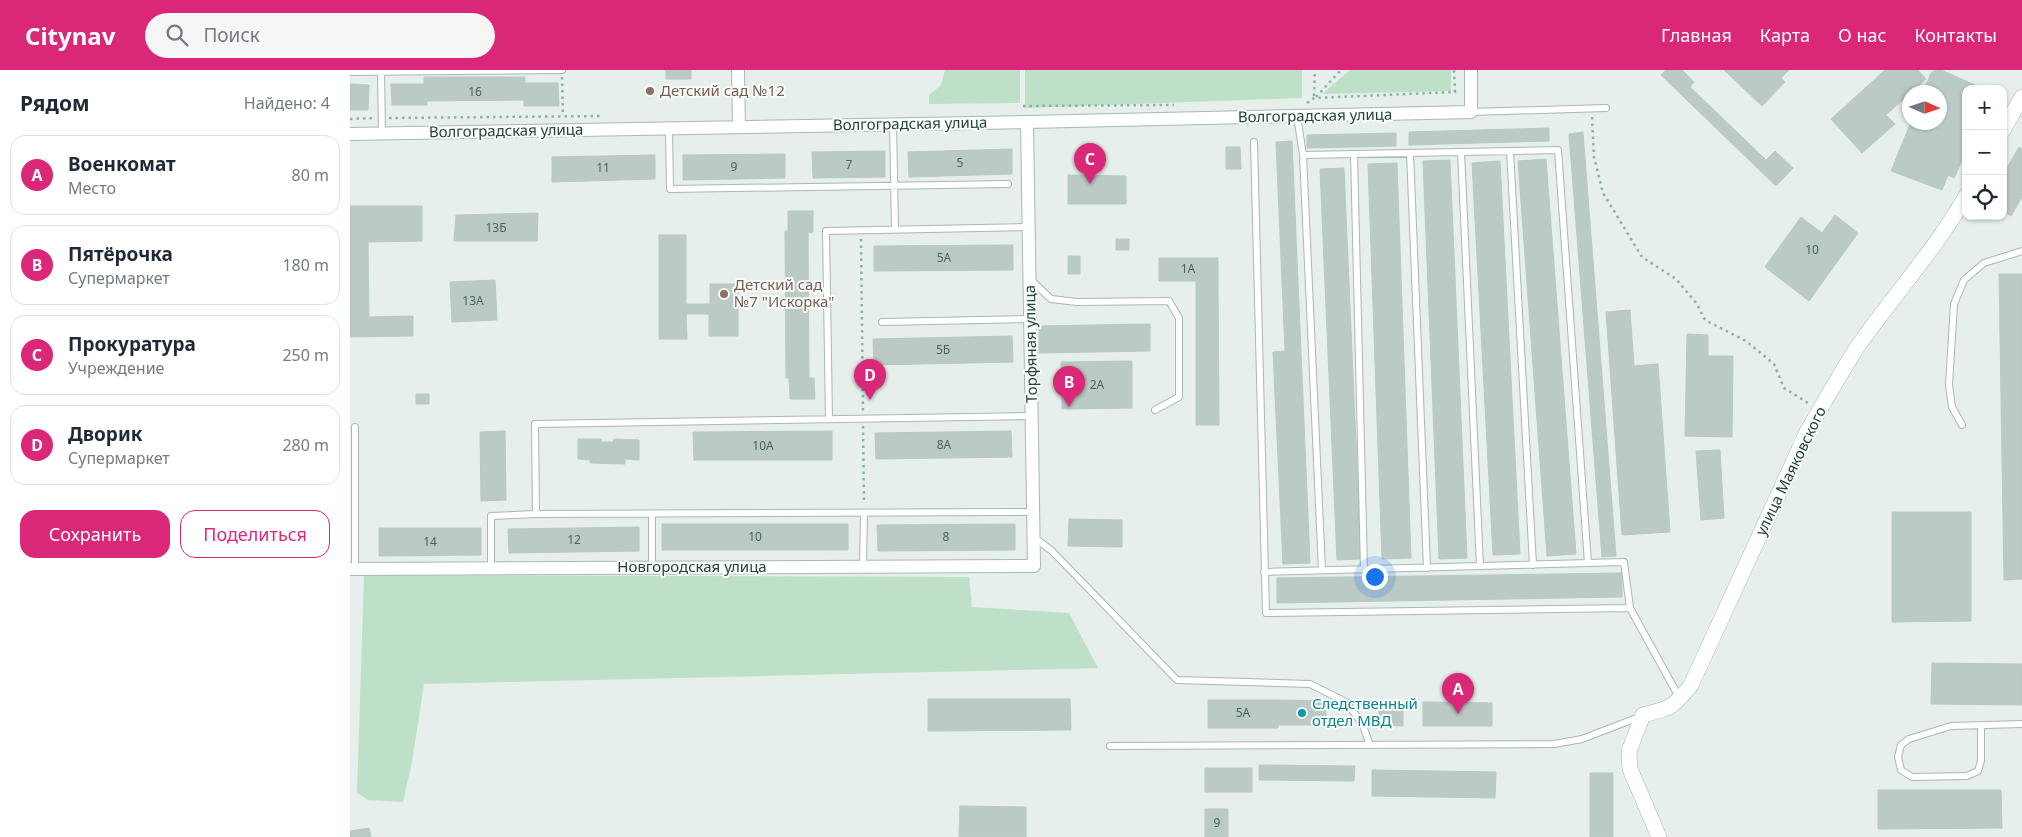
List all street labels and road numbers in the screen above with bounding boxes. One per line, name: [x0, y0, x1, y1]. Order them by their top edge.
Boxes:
street label: Волгоградская улица: [1238, 104, 1392, 126]
street label: Волгоградская улица: [833, 112, 987, 134]
street label: Волгоградская улица: [429, 119, 583, 141]
street label: Торфяная улица: [1019, 285, 1041, 403]
street label: улица Маяковского: [1750, 403, 1830, 538]
street label: Новгородская улица: [617, 556, 767, 576]

